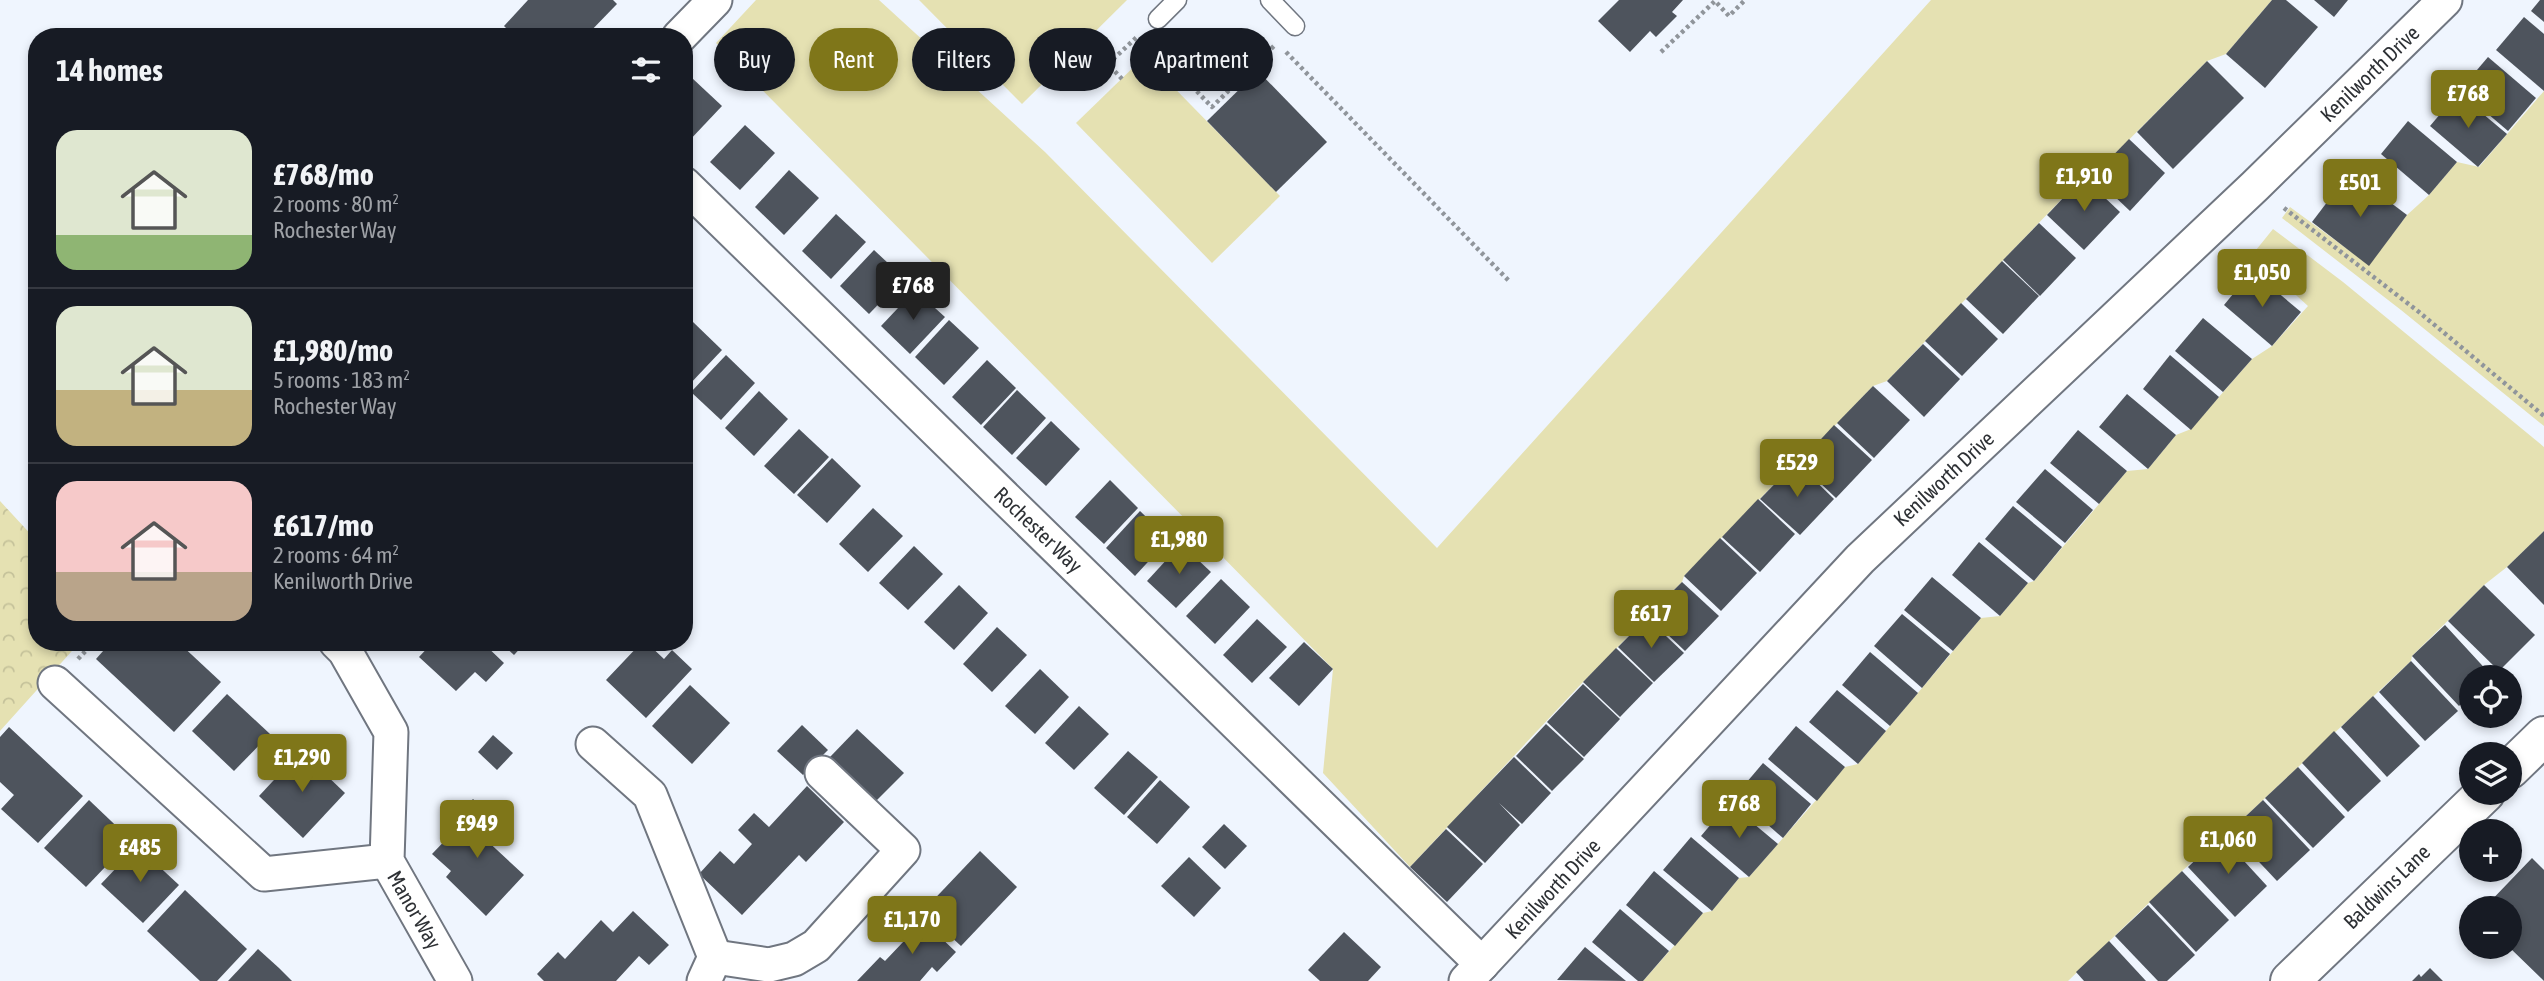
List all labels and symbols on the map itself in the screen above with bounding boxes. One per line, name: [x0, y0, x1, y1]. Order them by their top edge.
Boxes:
street label: Kenilworth Drive: [2315, 20, 2424, 126]
pin: £768: [2427, 71, 2509, 130]
pin: £1,910: [2027, 154, 2141, 213]
pin: £501: [2319, 160, 2401, 219]
pin: £1,050: [2205, 250, 2319, 309]
pin: £768: [872, 262, 954, 322]
street label: Kenilworth Drive: [1888, 426, 1998, 531]
pin: £529: [1756, 440, 1838, 499]
street label: Rochester Way: [990, 481, 1088, 577]
pin: £1,980: [1122, 516, 1236, 576]
pin: £617: [1610, 590, 1692, 650]
pin: £1,290: [245, 734, 359, 794]
pin: £768: [1698, 780, 1780, 840]
pin: £949: [436, 800, 518, 860]
pin: £1,060: [2171, 816, 2285, 876]
pin: £485: [99, 824, 181, 884]
street label: Kenilworth Drive: [1500, 833, 1605, 943]
street label: Baldwins Lane: [2338, 839, 2434, 933]
street label: Manor Way: [383, 866, 447, 953]
pin: £1,170: [855, 897, 969, 956]

